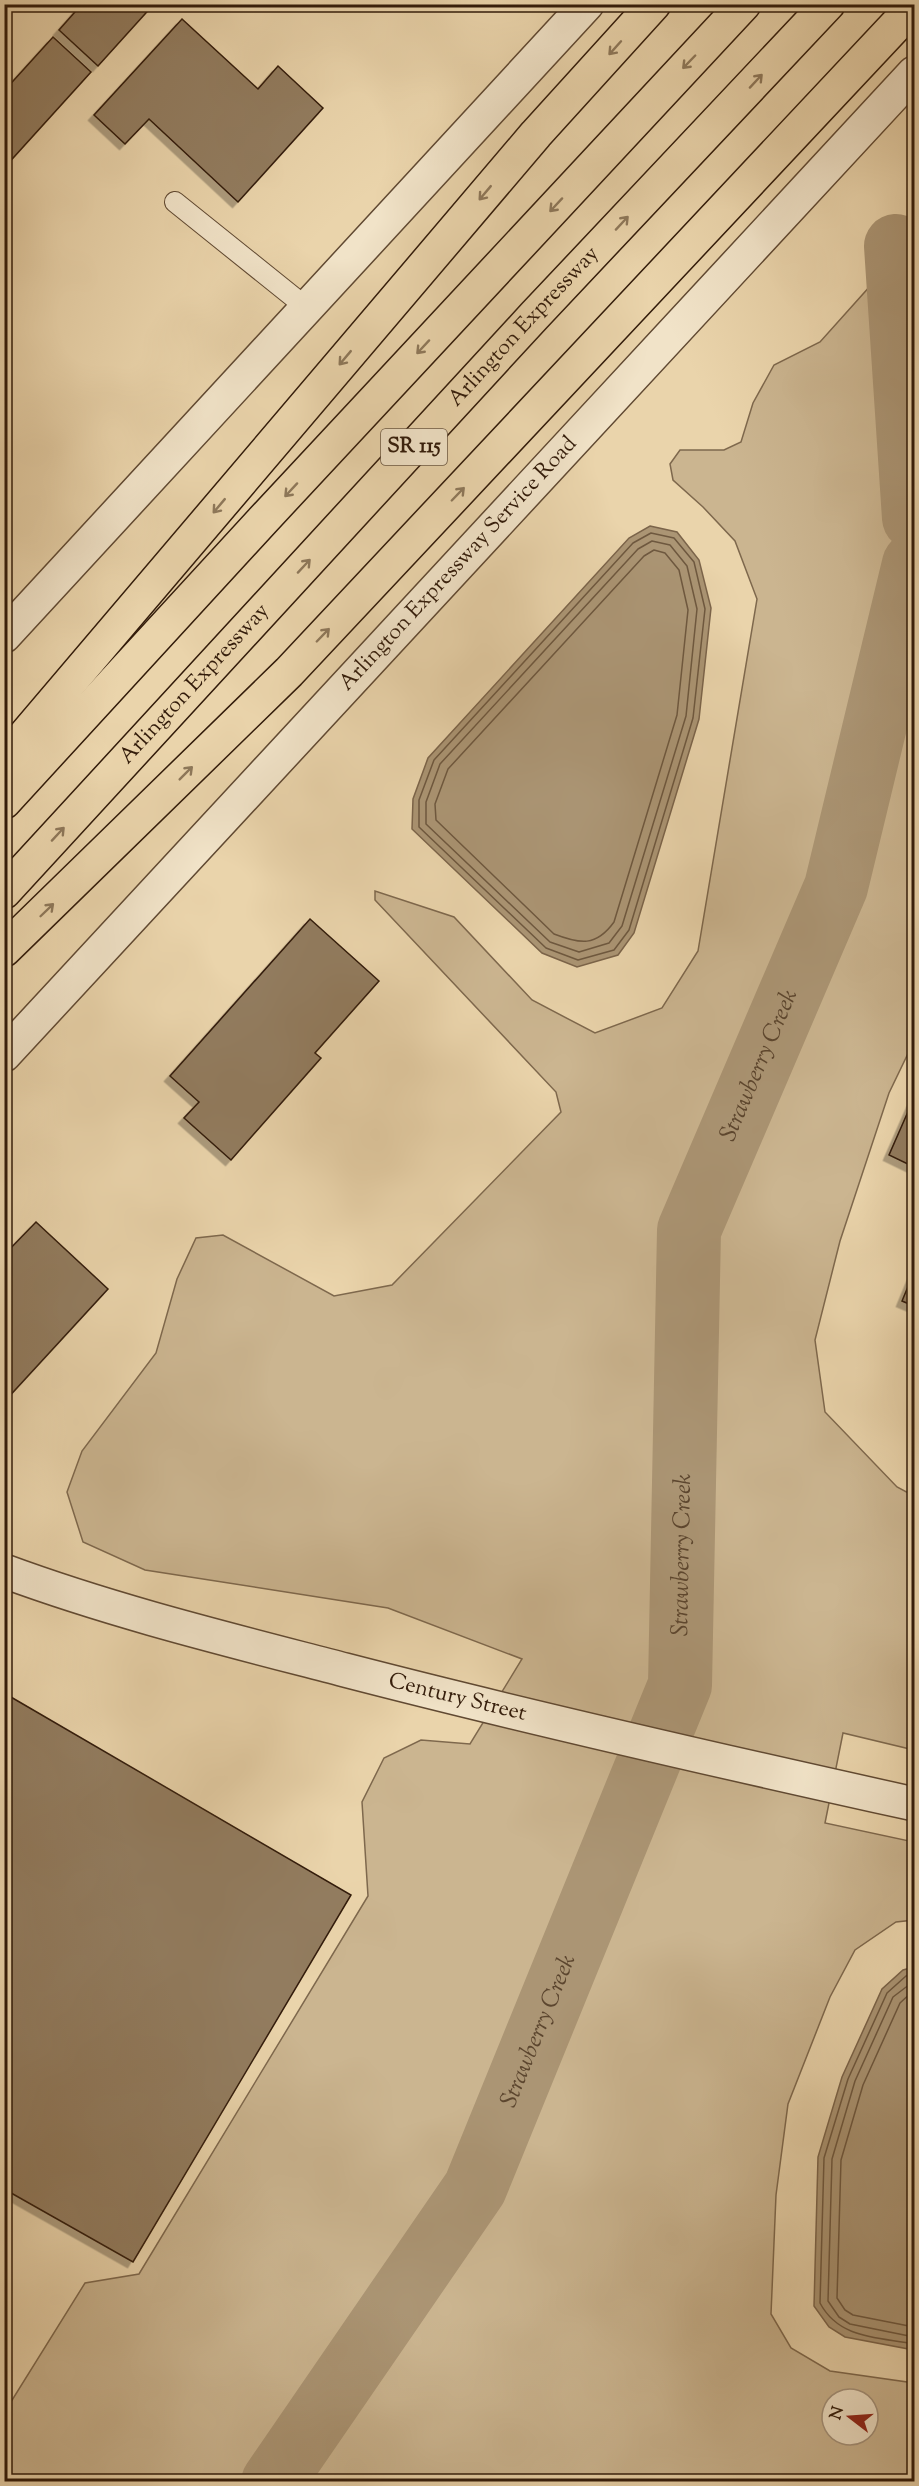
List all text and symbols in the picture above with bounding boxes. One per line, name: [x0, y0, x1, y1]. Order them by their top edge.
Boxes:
one-way arrow: [608, 40, 622, 55]
one-way arrow: [682, 55, 697, 70]
one-way arrow: [749, 74, 763, 89]
one-way arrow: [479, 185, 492, 201]
one-way arrow: [549, 197, 563, 212]
one-way arrow: [615, 216, 629, 231]
street label: Arlington Expressway: [441, 240, 607, 415]
one-way arrow: [416, 340, 431, 355]
one-way arrow: [338, 350, 352, 365]
road number: SR 115: [381, 429, 447, 465]
street label: Arlington Expressway Service Road: [332, 430, 585, 699]
one-way arrow: [283, 483, 298, 498]
one-way arrow: [451, 486, 465, 501]
one-way arrow: [212, 498, 226, 513]
one-way arrow: [297, 559, 311, 574]
street label: Arlington Expressway: [112, 597, 278, 772]
one-way arrow: [316, 628, 331, 643]
one-way arrow: [178, 766, 193, 781]
one-way arrow: [51, 826, 65, 841]
one-way arrow: [39, 903, 54, 917]
water label: Strawberry Creek: [712, 984, 807, 1147]
water label: Strawberry Creek: [664, 1473, 701, 1636]
street label: Century Street: [385, 1666, 530, 1731]
water label: Strawberry Creek: [493, 1949, 585, 2113]
north arrow: [820, 2387, 880, 2447]
text: N: [825, 2404, 851, 2423]

